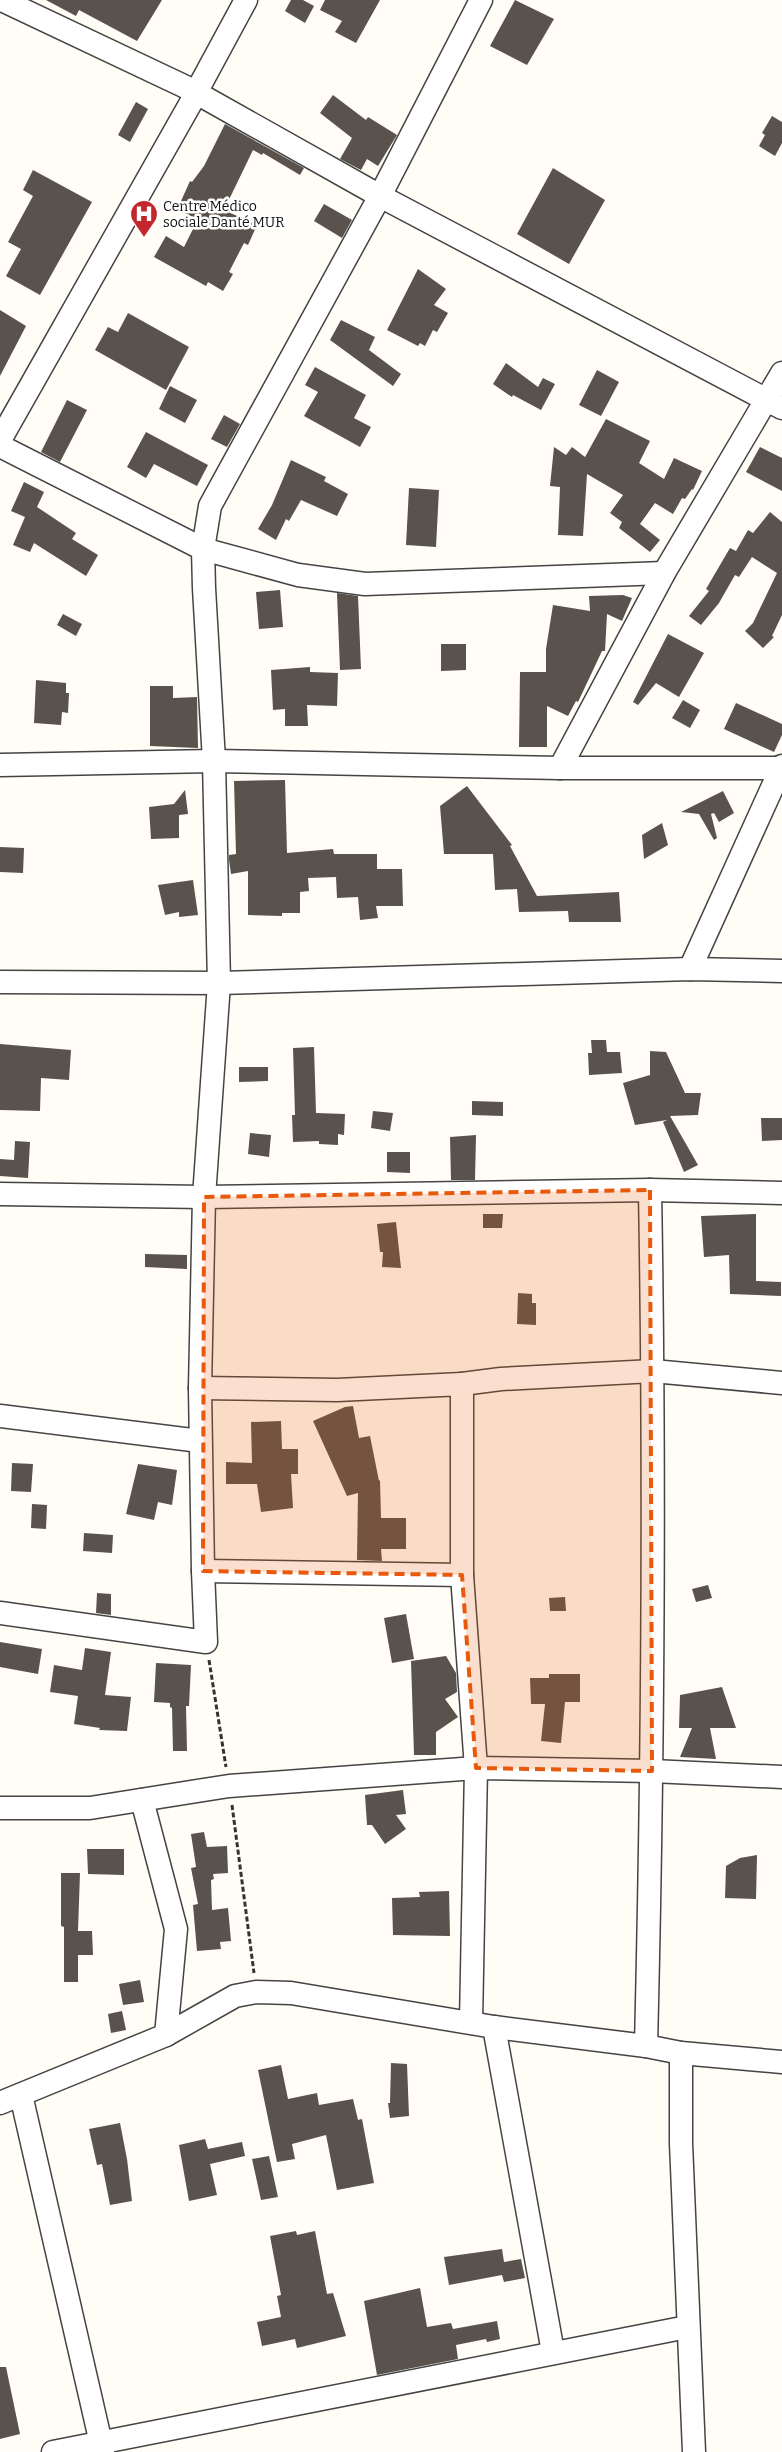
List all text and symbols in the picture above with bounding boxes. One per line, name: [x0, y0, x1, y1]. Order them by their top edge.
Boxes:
place label: Centre Médico sociale Danté MUR: [163, 198, 284, 231]
hospital icon: Centre Médico sociale Danté MUR: [129, 199, 159, 238]

